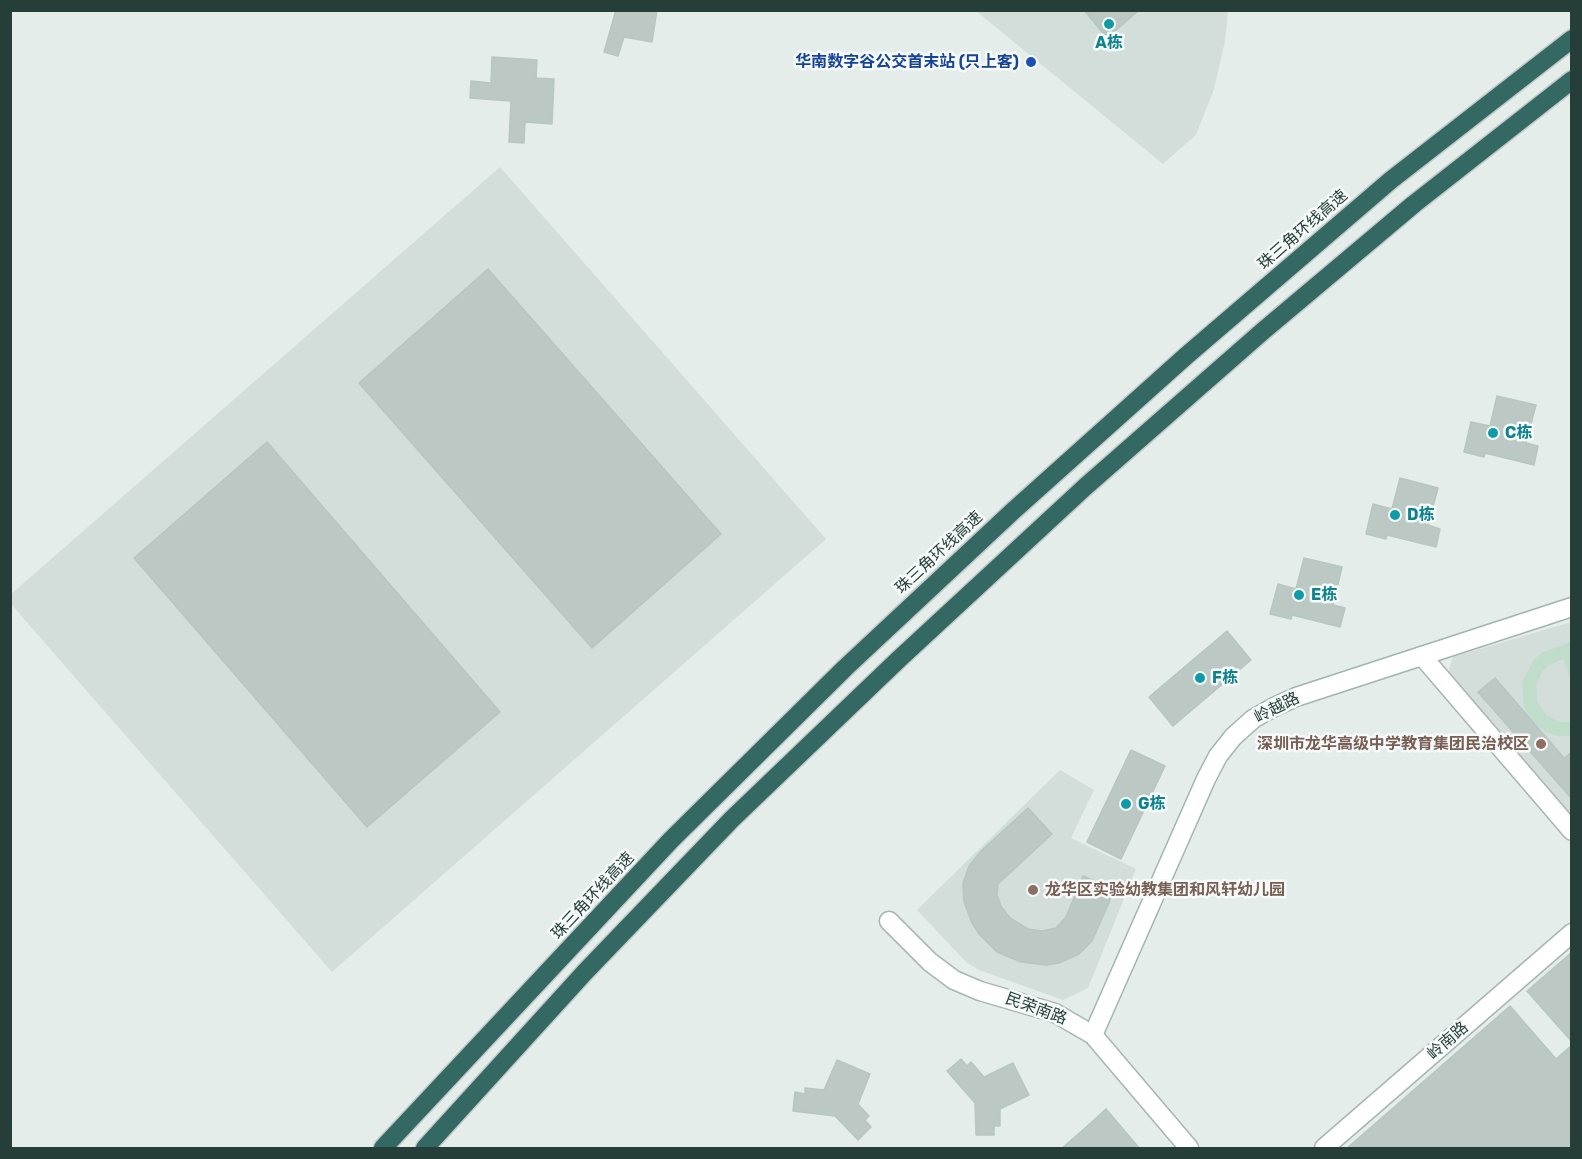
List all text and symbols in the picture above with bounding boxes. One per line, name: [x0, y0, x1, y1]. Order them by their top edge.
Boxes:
marker: A栋: [1102, 17, 1116, 31]
place label: A栋: [1095, 33, 1123, 53]
place label: 华南数字谷公交首末站 (只上客): [795, 52, 1019, 72]
marker: 华南数字谷公交首末站 (只上客): [1024, 55, 1038, 69]
street label: 珠三角环线高速: [1254, 186, 1352, 274]
place label: C栋: [1505, 423, 1532, 443]
marker: C栋: [1486, 426, 1500, 440]
place label: D栋: [1407, 505, 1434, 525]
street label: 珠三角环线高速: [891, 508, 987, 598]
marker: D栋: [1388, 508, 1402, 522]
place label: E栋: [1311, 585, 1337, 605]
marker: E栋: [1292, 588, 1306, 602]
place label: F栋: [1212, 668, 1238, 688]
marker: F栋: [1193, 671, 1207, 685]
street label: 岭越路: [1251, 689, 1303, 727]
place label: 深圳市龙华高级中学教育集团民治校区: [1257, 734, 1529, 754]
marker: 深圳市龙华高级中学教育集团民治校区: [1534, 737, 1548, 751]
place label: G栋: [1138, 794, 1166, 814]
marker: G栋: [1119, 797, 1133, 811]
street label: 珠三角环线高速: [548, 848, 638, 944]
place label: 龙华区实验幼教集团和风轩幼儿园: [1045, 880, 1285, 900]
marker: 龙华区实验幼教集团和风轩幼儿园: [1026, 883, 1040, 897]
street label: 民荣南路: [1003, 989, 1069, 1029]
street label: 岭南路: [1424, 1018, 1472, 1064]

